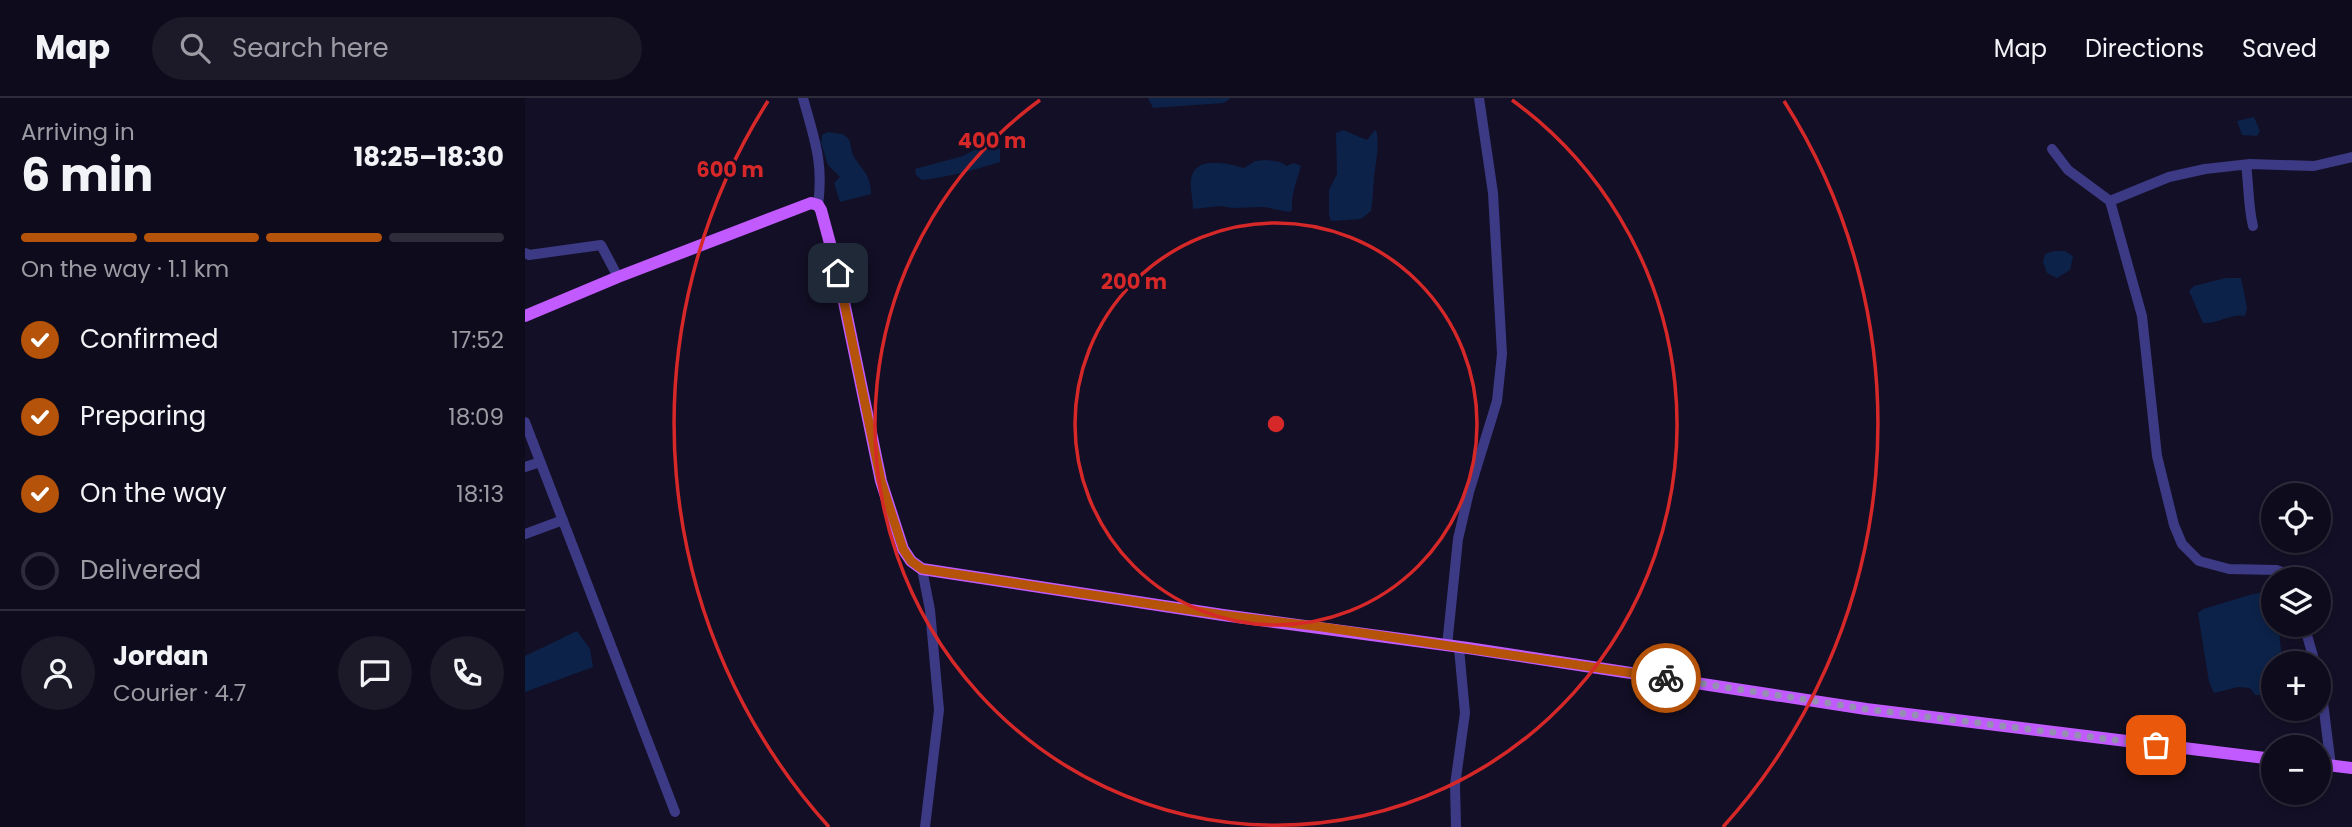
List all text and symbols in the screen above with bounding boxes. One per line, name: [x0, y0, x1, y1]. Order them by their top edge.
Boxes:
search box: [152, 17, 642, 80]
text: Map: [35, 24, 110, 71]
icon: search: [176, 29, 214, 67]
text: Search here: [232, 30, 389, 66]
text: Map: [1994, 32, 2047, 65]
text: Directions: [2085, 32, 2204, 65]
text: Saved: [2242, 32, 2317, 65]
text: Arriving in: [21, 116, 135, 148]
text: 400 m: [958, 126, 1026, 155]
text: 18:25–18:30: [353, 139, 504, 175]
text: 6 min: [21, 143, 153, 207]
text: 600 m: [696, 155, 764, 184]
pin: [808, 243, 868, 303]
text: On the way · 1.1 km: [21, 253, 229, 285]
icon: home: [819, 254, 857, 292]
text: 200 m: [1101, 267, 1167, 296]
icon: check: [21, 321, 59, 359]
text: Confirmed: [80, 321, 218, 357]
text: 17:52: [452, 324, 504, 356]
icon: check: [21, 398, 59, 436]
text: Preparing: [80, 398, 206, 434]
text: 18:09: [448, 401, 504, 433]
centre of rings: [1264, 412, 1288, 436]
icon: check: [21, 475, 59, 513]
text: On the way: [80, 475, 227, 511]
text: 18:13: [456, 478, 504, 510]
map controls: [2261, 483, 2331, 805]
button: locate: [2261, 483, 2331, 553]
text: Delivered: [80, 552, 201, 588]
button: layers: [2261, 567, 2331, 637]
button: person: [21, 636, 95, 710]
button: chat: [338, 636, 412, 710]
button: phone: [430, 636, 504, 710]
text: Jordan: [113, 638, 209, 674]
courier: [1631, 643, 1701, 713]
button: +: [2261, 651, 2331, 721]
icon: bike: [1647, 659, 1685, 697]
text: Courier · 4.7: [113, 677, 246, 709]
pin: [2126, 715, 2186, 775]
icon: bag: [2137, 726, 2175, 764]
button: −: [2261, 735, 2331, 805]

